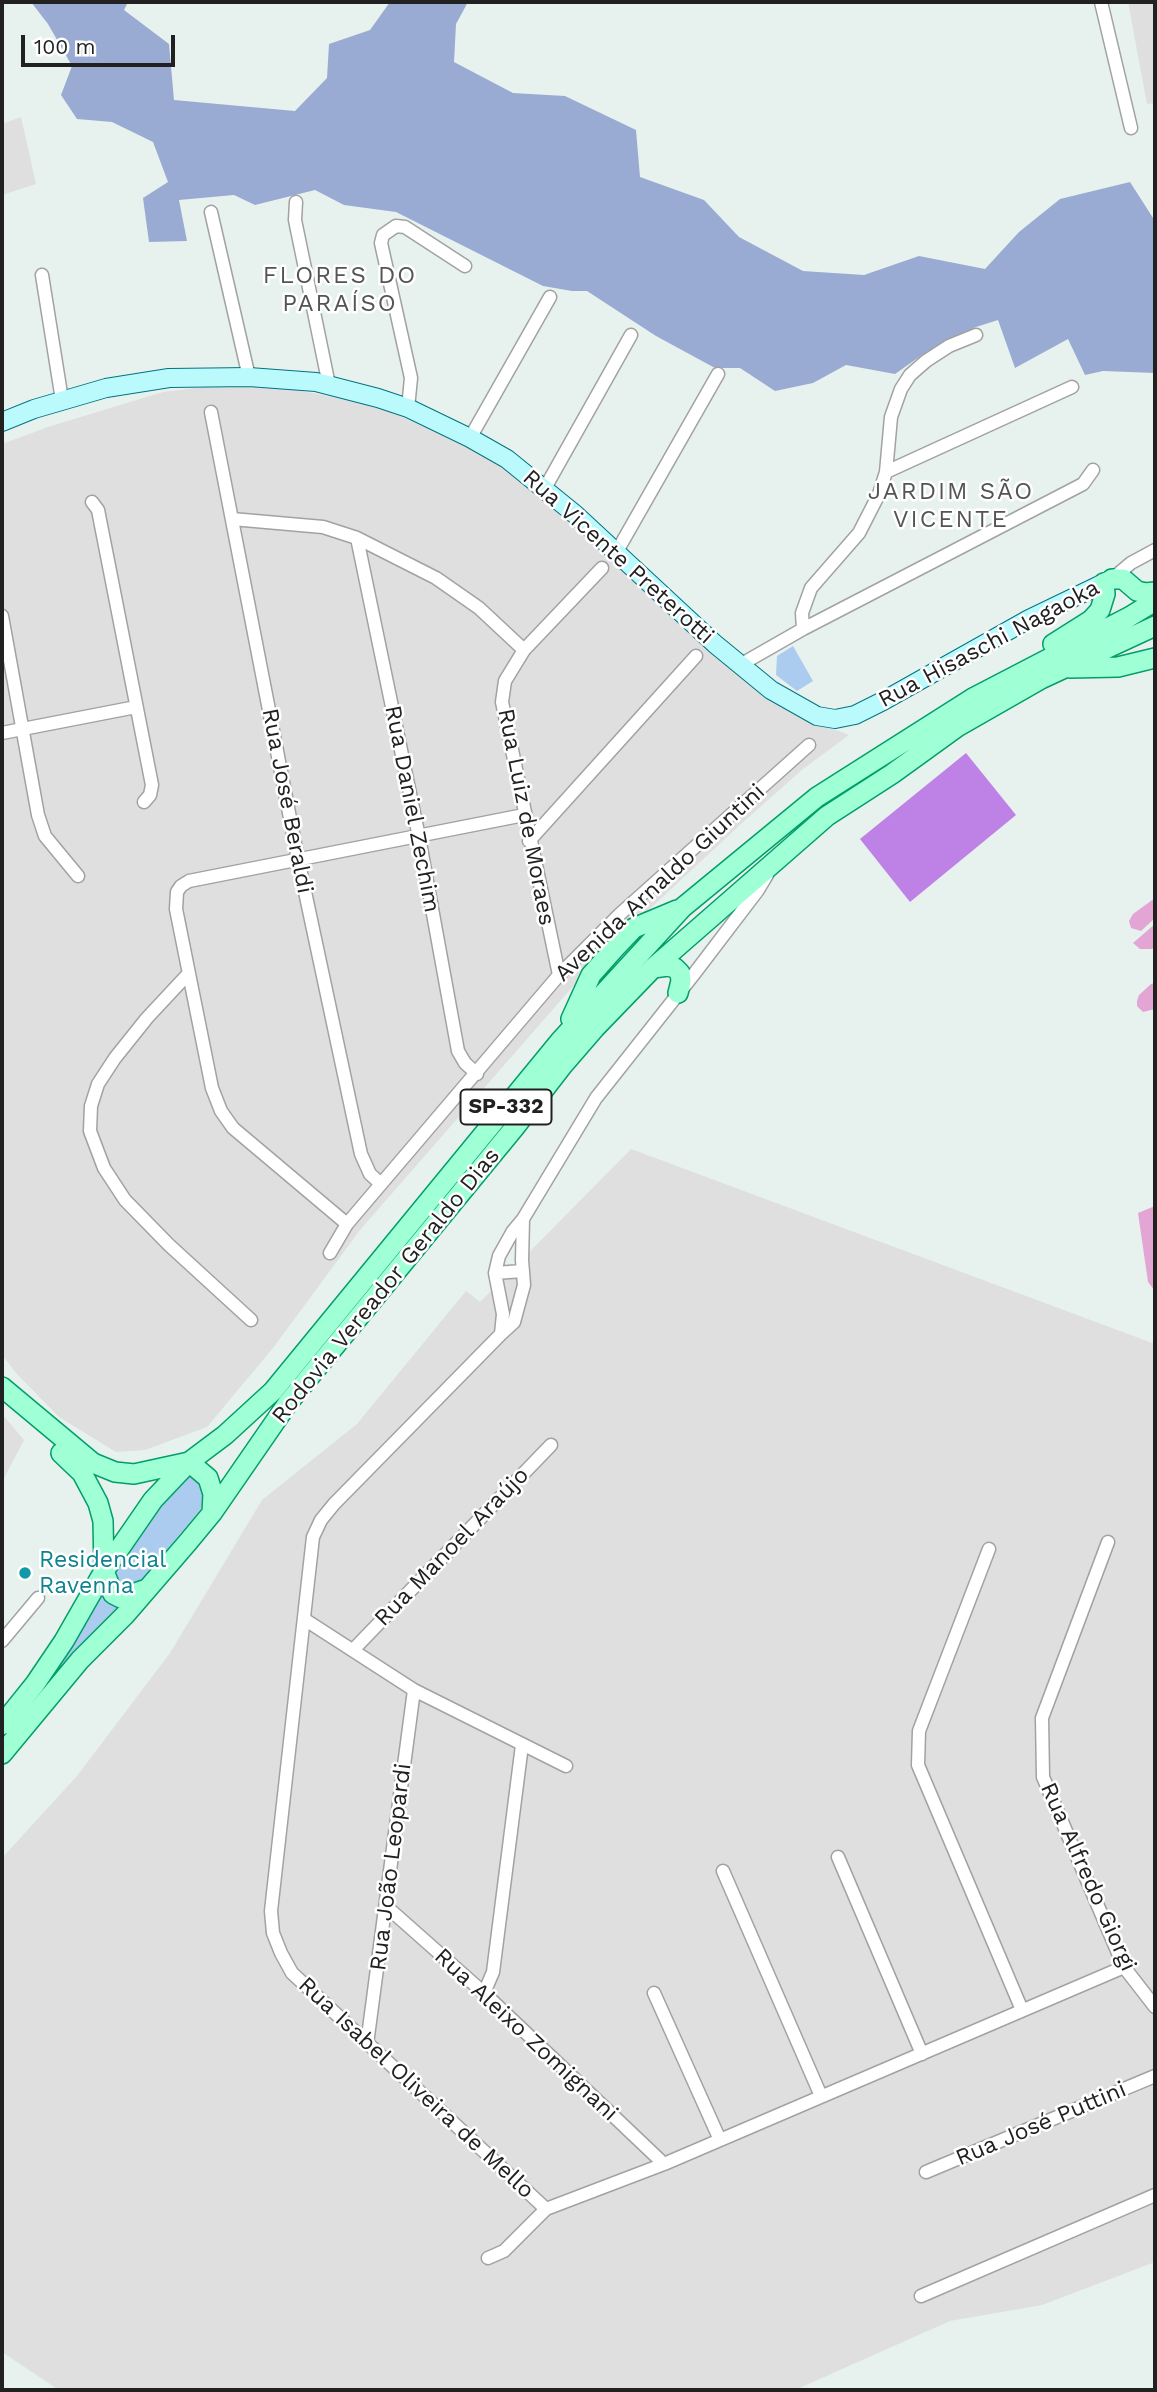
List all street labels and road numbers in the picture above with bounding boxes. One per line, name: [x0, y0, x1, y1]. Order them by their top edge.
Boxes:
street label: Rua Vicente Preterotti: [517, 464, 719, 650]
street label: Rua Hisaschi Nagaoka: [874, 574, 1104, 714]
street label: Rua Daniel Zechim: [378, 703, 446, 915]
street label: Rua José Beraldi: [256, 706, 318, 896]
street label: Rua Luiz de Moraes: [491, 706, 561, 928]
street label: Avenida Arnaldo Giuntini: [549, 778, 771, 988]
road number: SP-332: [461, 1090, 552, 1124]
street label: Rodovia Vereador Geraldo Dias: [266, 1143, 506, 1429]
street label: Rua Manoel Araújo: [369, 1462, 535, 1632]
street label: Rua João Leopardi: [365, 1762, 417, 1972]
street label: Rua Alfredo Giorgi: [1034, 1778, 1142, 1976]
street label: Rua Aleixo Zomignani: [429, 1943, 623, 2127]
street label: Rua Isabel Oliveira de Mello: [292, 1971, 540, 2205]
street label: Rua José Puttini: [952, 2076, 1130, 2172]

